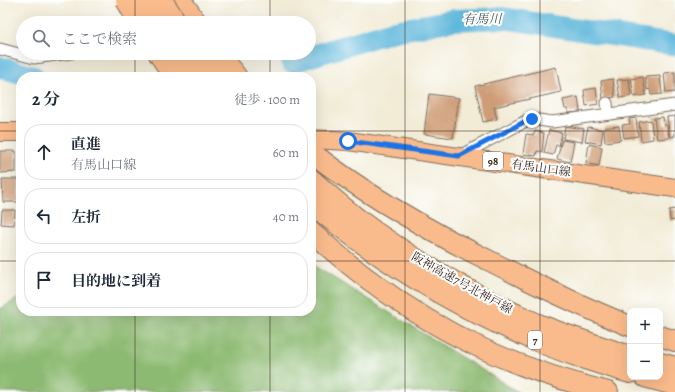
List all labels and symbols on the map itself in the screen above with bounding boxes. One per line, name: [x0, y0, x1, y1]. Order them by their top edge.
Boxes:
water label: 有馬川: [462, 10, 504, 28]
route end: [523, 110, 541, 128]
route start: [339, 132, 357, 150]
road number: 98: [483, 152, 503, 170]
street label: 有馬山口線: [510, 156, 572, 180]
street label: 阪神高速7号北神戸線: [409, 249, 515, 317]
road number: 7: [528, 331, 542, 349]

